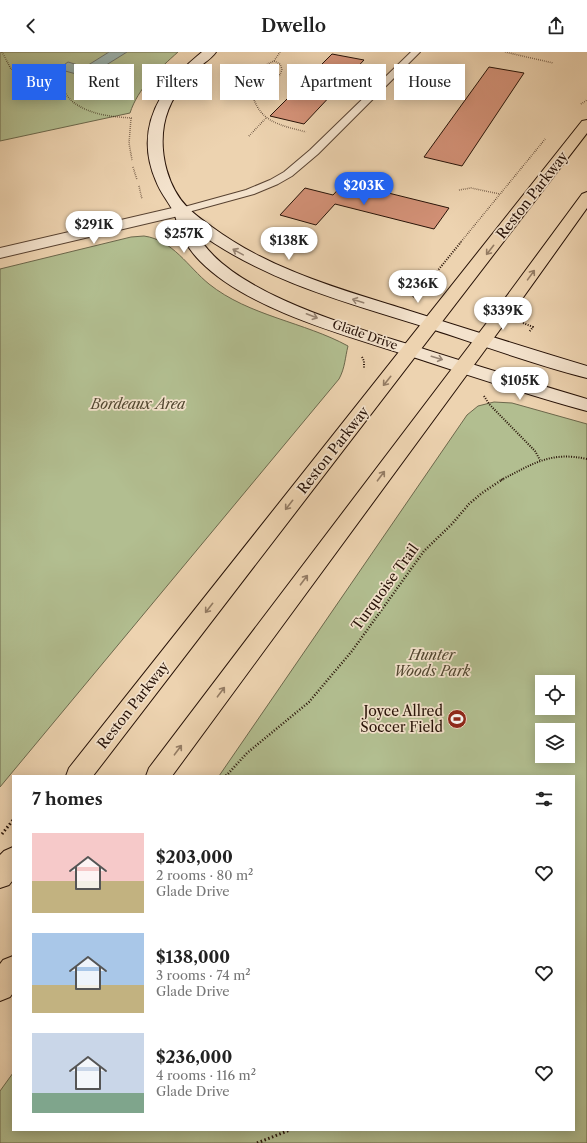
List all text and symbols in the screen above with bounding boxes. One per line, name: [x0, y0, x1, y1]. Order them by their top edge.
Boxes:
icon: back: [20, 15, 42, 37]
text: Dwello: [261, 15, 326, 37]
icon: share: [545, 15, 567, 37]
chip: Buy: [12, 64, 66, 100]
chip: Rent: [74, 64, 134, 100]
chip: Filters: [142, 64, 212, 100]
chip: New: [220, 64, 279, 100]
chip: Apartment: [287, 64, 386, 100]
chip: House: [394, 64, 465, 100]
street label: Reston Parkway: [492, 147, 572, 242]
pin: $203K: [336, 172, 392, 206]
text: $203K: [344, 177, 384, 193]
pin: $291K: [66, 211, 122, 245]
text: $291K: [75, 216, 113, 232]
pin: $257K: [156, 220, 212, 254]
text: $257K: [164, 225, 204, 241]
pin: $138K: [261, 227, 317, 261]
text: $138K: [270, 232, 308, 248]
one-way arrow: [485, 244, 494, 255]
one-way arrow: [232, 247, 244, 255]
pin: $236K: [390, 270, 446, 304]
one-way arrow: [527, 270, 535, 281]
text: $236K: [398, 275, 438, 291]
one-way arrow: [352, 296, 364, 304]
pin: $339K: [475, 297, 531, 331]
text: $339K: [483, 302, 523, 318]
one-way arrow: [305, 313, 317, 321]
street label: Glade Drive: [331, 316, 400, 353]
one-way arrow: [430, 355, 443, 362]
pin: $105K: [492, 367, 548, 401]
text: $105K: [501, 372, 539, 388]
one-way arrow: [383, 376, 392, 386]
park label: Bordeaux Area: [90, 395, 186, 413]
street label: Reston Parkway: [293, 402, 373, 497]
one-way arrow: [377, 470, 385, 481]
one-way arrow: [285, 500, 294, 511]
street label: Turquoise Trail: [347, 540, 423, 634]
one-way arrow: [299, 575, 308, 586]
one-way arrow: [205, 602, 214, 613]
park label: Hunter Woods Park: [394, 646, 471, 680]
street label: Reston Parkway: [93, 657, 173, 752]
map controls: [535, 675, 575, 763]
button: locate: [535, 675, 575, 715]
one-way arrow: [216, 687, 225, 698]
place label: Joyce Allred Soccer Field: [360, 702, 443, 736]
sports icon: Joyce Allred Soccer Field: [446, 708, 468, 730]
button: layers: [535, 723, 575, 763]
one-way arrow: [173, 744, 182, 755]
icon: filters: [533, 788, 555, 810]
text: 7 homes: [32, 789, 103, 809]
text: $203,000: [156, 847, 233, 867]
icon: home: [64, 849, 112, 897]
icon: heart: [533, 862, 555, 884]
text: 2 rooms · 80 m²: [156, 867, 253, 883]
text: Glade Drive: [156, 883, 230, 899]
text: $138,000: [156, 947, 230, 967]
icon: home: [64, 949, 112, 997]
icon: heart: [533, 962, 555, 984]
text: 3 rooms · 74 m²: [156, 967, 251, 983]
text: Glade Drive: [156, 983, 230, 999]
text: $236,000: [156, 1047, 232, 1067]
icon: home: [64, 1049, 112, 1097]
icon: heart: [533, 1062, 555, 1084]
text: 4 rooms · 116 m²: [156, 1067, 256, 1083]
text: Glade Drive: [156, 1083, 230, 1099]

